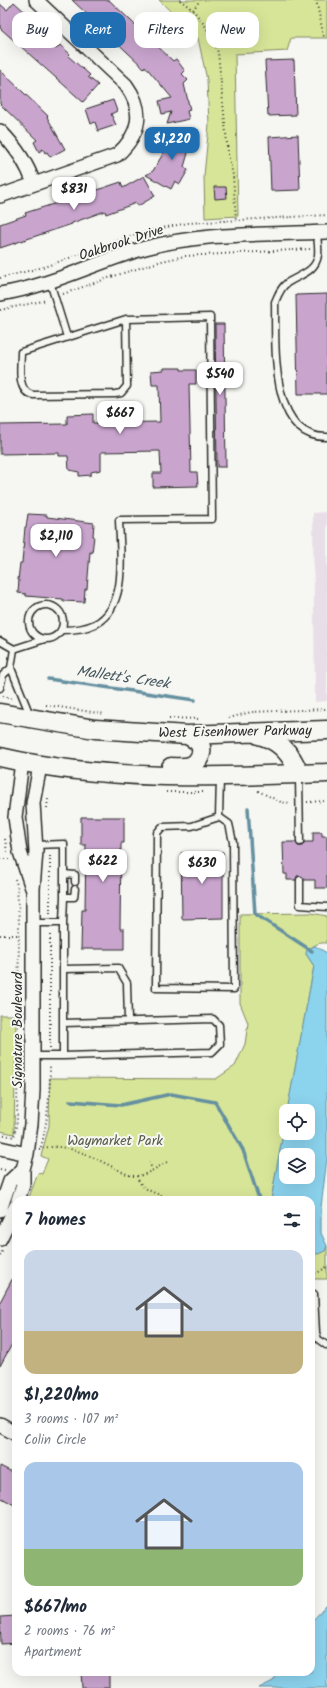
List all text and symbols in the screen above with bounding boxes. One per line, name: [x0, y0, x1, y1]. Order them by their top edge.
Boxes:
chip: Buy: [12, 12, 62, 48]
chip: Rent: [70, 12, 126, 48]
chip: Filters: [134, 12, 198, 48]
chip: New: [206, 12, 259, 48]
pin: $1,220: [139, 127, 205, 161]
text: $1,220: [154, 129, 190, 150]
pin: $831: [50, 177, 98, 211]
text: $831: [61, 179, 87, 200]
street label: Oakbrook Drive: [76, 219, 167, 267]
pin: $540: [196, 362, 244, 396]
text: $540: [206, 364, 234, 385]
pin: $667: [96, 401, 144, 435]
text: $667: [106, 403, 134, 424]
pin: $2,110: [23, 524, 89, 558]
text: $2,110: [39, 526, 73, 547]
water label: Mallett's Creek: [75, 660, 173, 697]
street label: West Eisenhower Parkway: [158, 720, 312, 744]
pin: $622: [79, 849, 127, 883]
text: $622: [88, 851, 118, 872]
pin: $630: [178, 851, 226, 885]
text: $630: [188, 853, 216, 874]
street label: Signature Boulevard: [7, 971, 29, 1088]
map controls: [279, 1104, 315, 1184]
button: locate: [279, 1104, 315, 1140]
park label: Waymarket Park: [67, 1130, 163, 1152]
button: layers: [279, 1148, 315, 1184]
text: 7 homes: [24, 1207, 86, 1234]
icon: filters: [281, 1209, 303, 1231]
icon: home: [128, 1276, 200, 1348]
text: $1,220/mo: [24, 1382, 99, 1409]
text: 3 rooms · 107 m²: [24, 1409, 118, 1430]
text: Colin Circle: [24, 1430, 86, 1451]
icon: home: [128, 1488, 200, 1560]
text: $667/mo: [24, 1594, 87, 1621]
text: 2 rooms · 76 m²: [24, 1621, 115, 1642]
text: Apartment: [24, 1642, 82, 1663]

